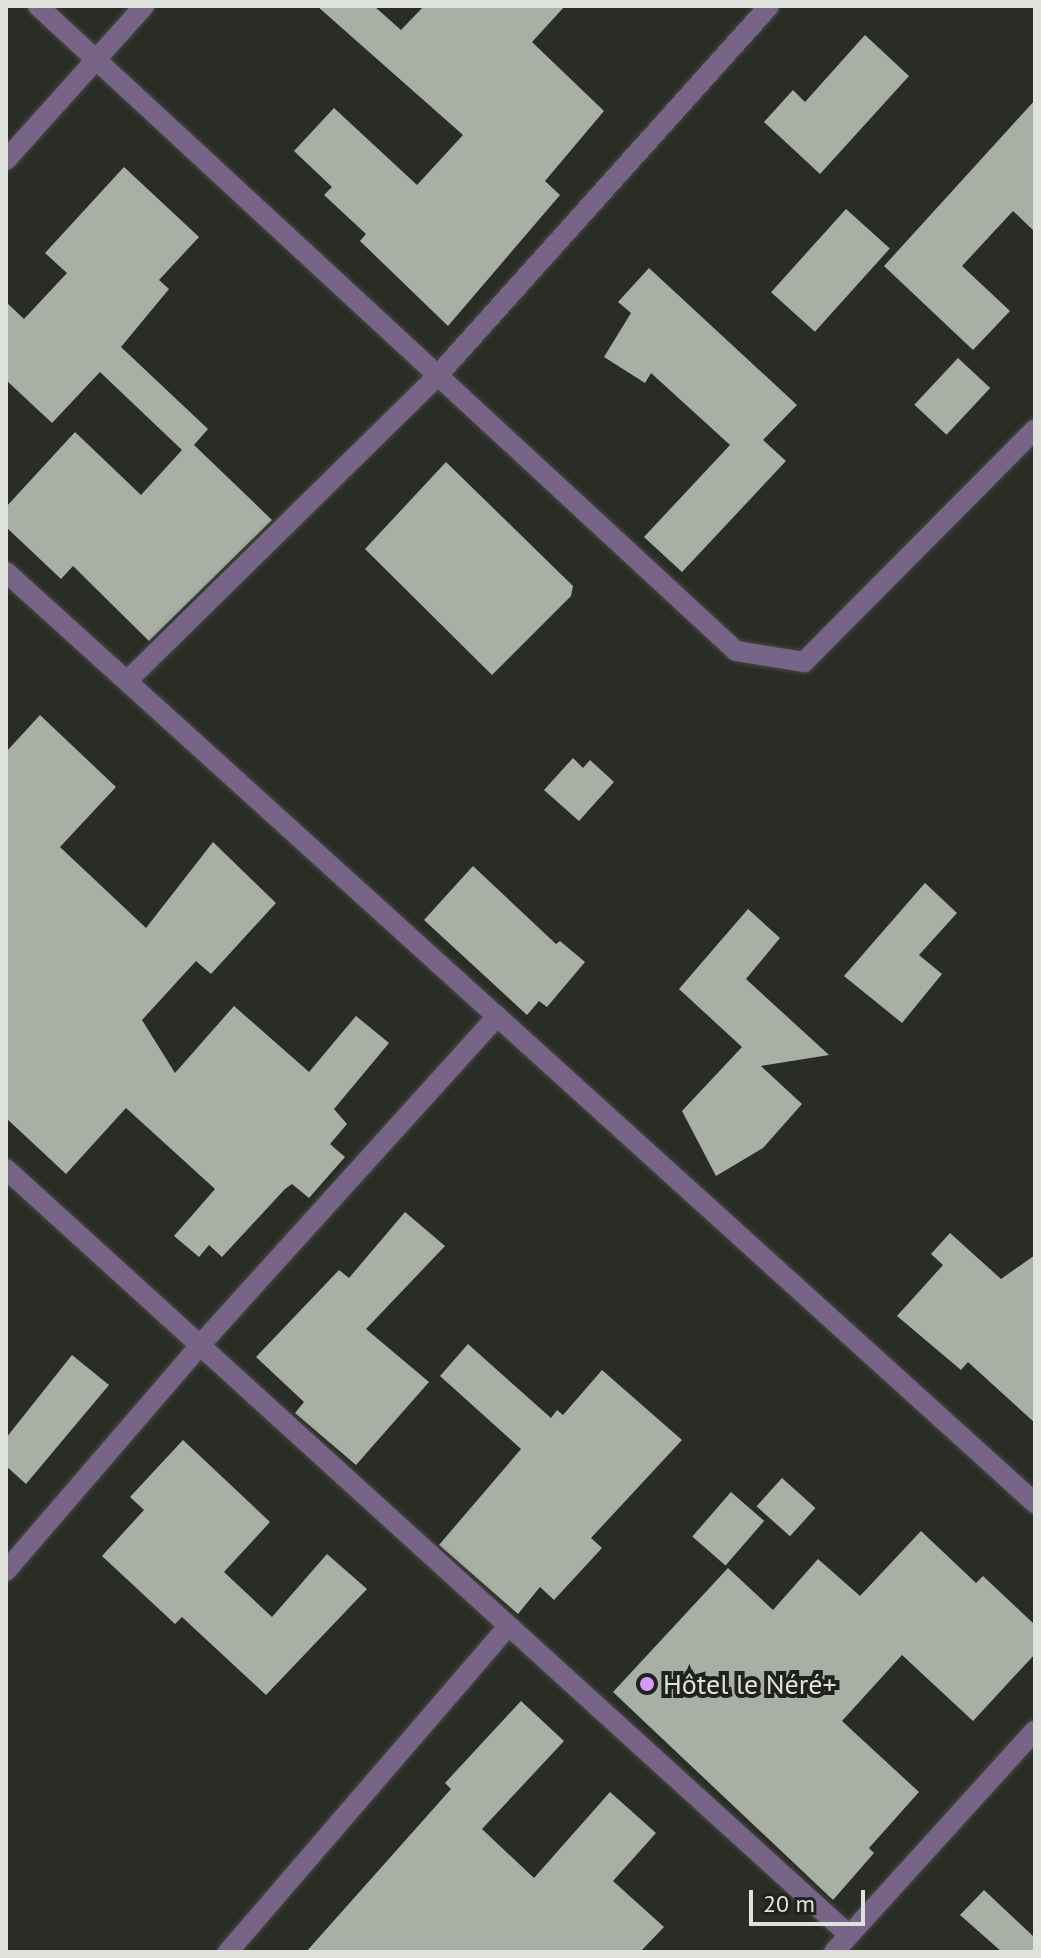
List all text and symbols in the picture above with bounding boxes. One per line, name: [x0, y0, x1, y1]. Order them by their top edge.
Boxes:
place label: Hôtel le Néré+: [663, 1667, 837, 1701]
marker: Hôtel le Néré+: [638, 1675, 656, 1693]
scale bar: [753, 1874, 869, 1924]
text: 20 m: [763, 1888, 815, 1919]

